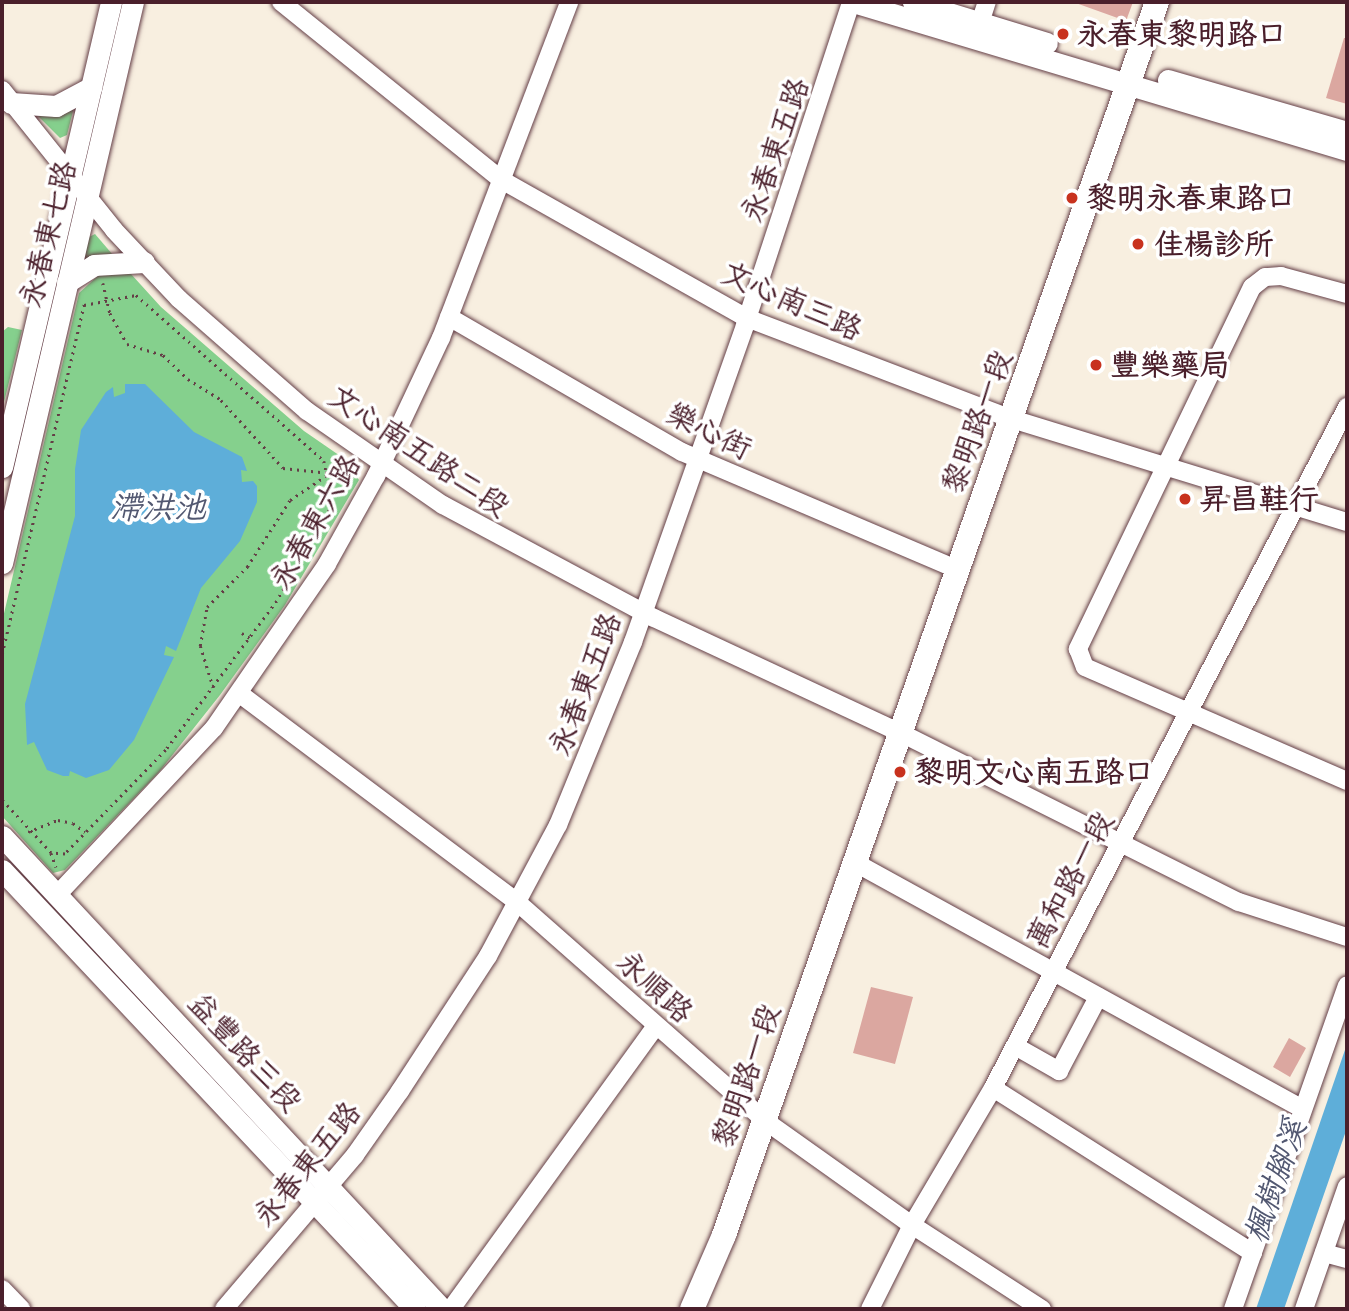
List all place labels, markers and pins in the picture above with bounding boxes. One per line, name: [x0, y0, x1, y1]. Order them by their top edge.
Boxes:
place label: 永春東黎明路口: [1077, 16, 1287, 52]
marker: 永春東黎明路口: [1055, 26, 1071, 42]
place label: 黎明永春東路口: [1086, 180, 1296, 216]
marker: 黎明永春東路口: [1064, 190, 1080, 206]
place label: 佳楊診所: [1154, 226, 1274, 262]
marker: 佳楊診所: [1128, 234, 1148, 254]
place label: 豐樂藥局: [1110, 347, 1230, 383]
marker: 豐樂藥局: [1088, 357, 1104, 373]
place label: 昇昌鞋行: [1199, 481, 1319, 517]
marker: 昇昌鞋行: [1177, 491, 1193, 507]
place label: 黎明文心南五路口: [914, 754, 1154, 790]
marker: 黎明文心南五路口: [892, 764, 908, 780]

